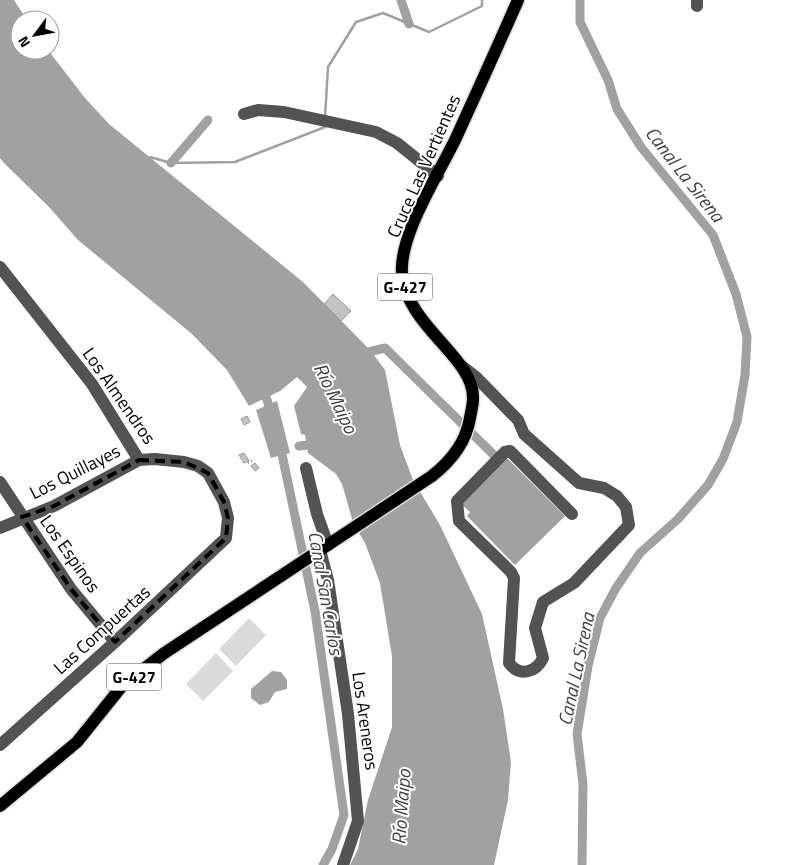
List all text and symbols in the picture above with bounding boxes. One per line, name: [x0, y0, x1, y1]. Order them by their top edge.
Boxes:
north arrow: [10, 10, 60, 60]
text: N: [12, 32, 35, 52]
street label: Cruce Las Vertientes: [380, 90, 467, 242]
water label: Canal La Sirena: [639, 120, 733, 229]
road number: G-427: [378, 274, 432, 300]
street label: Los Almendros: [76, 342, 163, 450]
water label: Río Maipo: [307, 358, 366, 438]
street label: Los Quillayes: [25, 437, 125, 506]
street label: Los Espinos: [34, 509, 107, 598]
water label: Canal San Carlos: [301, 529, 352, 659]
street label: Las Compuertas: [47, 579, 156, 681]
water label: Canal La Sirena: [549, 608, 602, 728]
road number: G-427: [106, 664, 162, 690]
street label: Los Areneros: [345, 670, 386, 772]
water label: Río Maipo: [383, 768, 418, 845]

